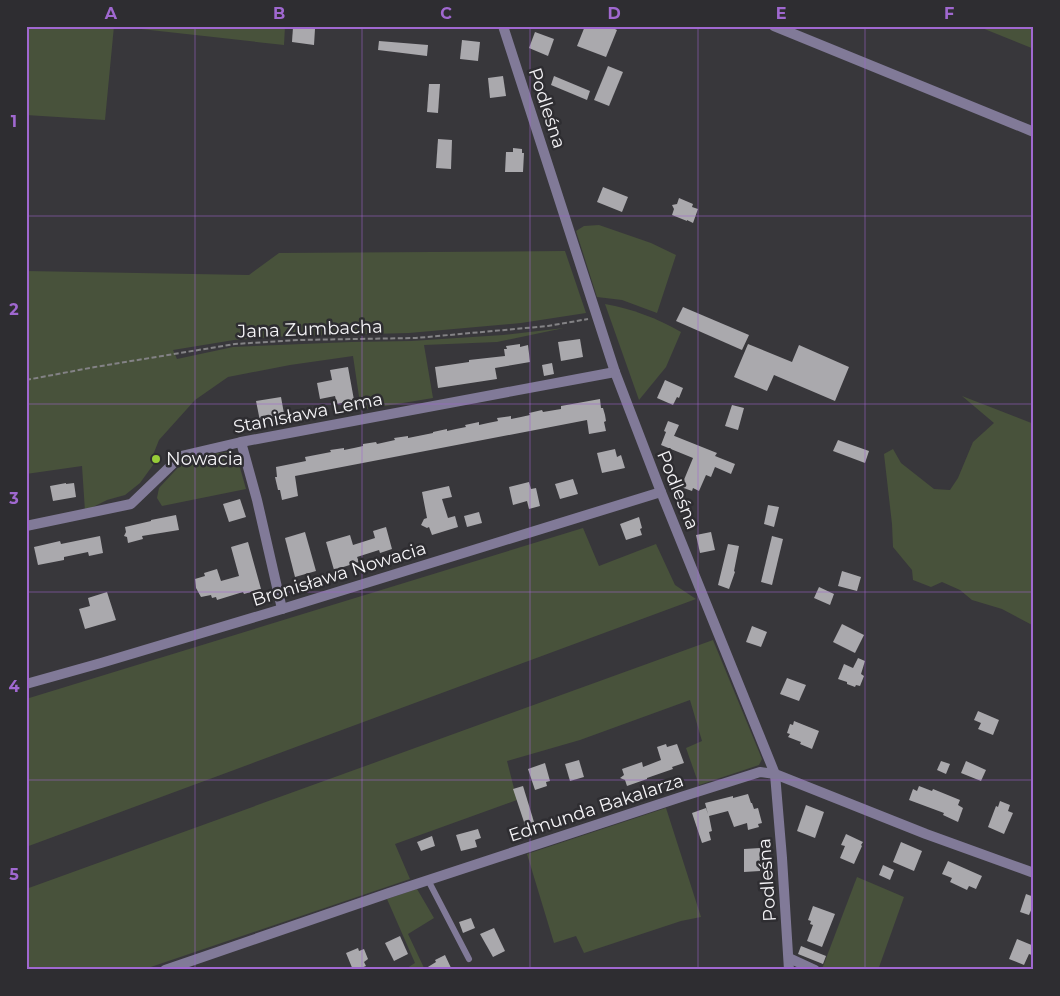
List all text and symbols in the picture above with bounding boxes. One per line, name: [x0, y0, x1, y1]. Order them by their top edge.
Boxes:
text: A: [104, 4, 118, 23]
text: B: [273, 4, 285, 23]
text: C: [440, 4, 452, 23]
text: D: [607, 4, 621, 23]
text: E: [776, 4, 786, 23]
text: F: [944, 4, 954, 23]
street label: Podleśna: [524, 65, 570, 151]
text: 1: [11, 112, 17, 131]
text: 2: [9, 300, 19, 319]
street label: Jana Zumbacha: [236, 315, 383, 343]
street label: Stanisława Lema: [231, 388, 385, 438]
street label: Podleśna: [652, 447, 704, 533]
place label: Nowacia: [166, 448, 243, 470]
marker: Nowacia: [150, 453, 162, 465]
text: 3: [8, 489, 19, 508]
street label: Bronisława Nowacia: [249, 537, 429, 611]
text: 4: [8, 677, 20, 696]
street label: Edmunda Bakalarza: [506, 769, 686, 847]
street label: Podleśna: [753, 838, 781, 922]
text: 5: [9, 865, 19, 884]

